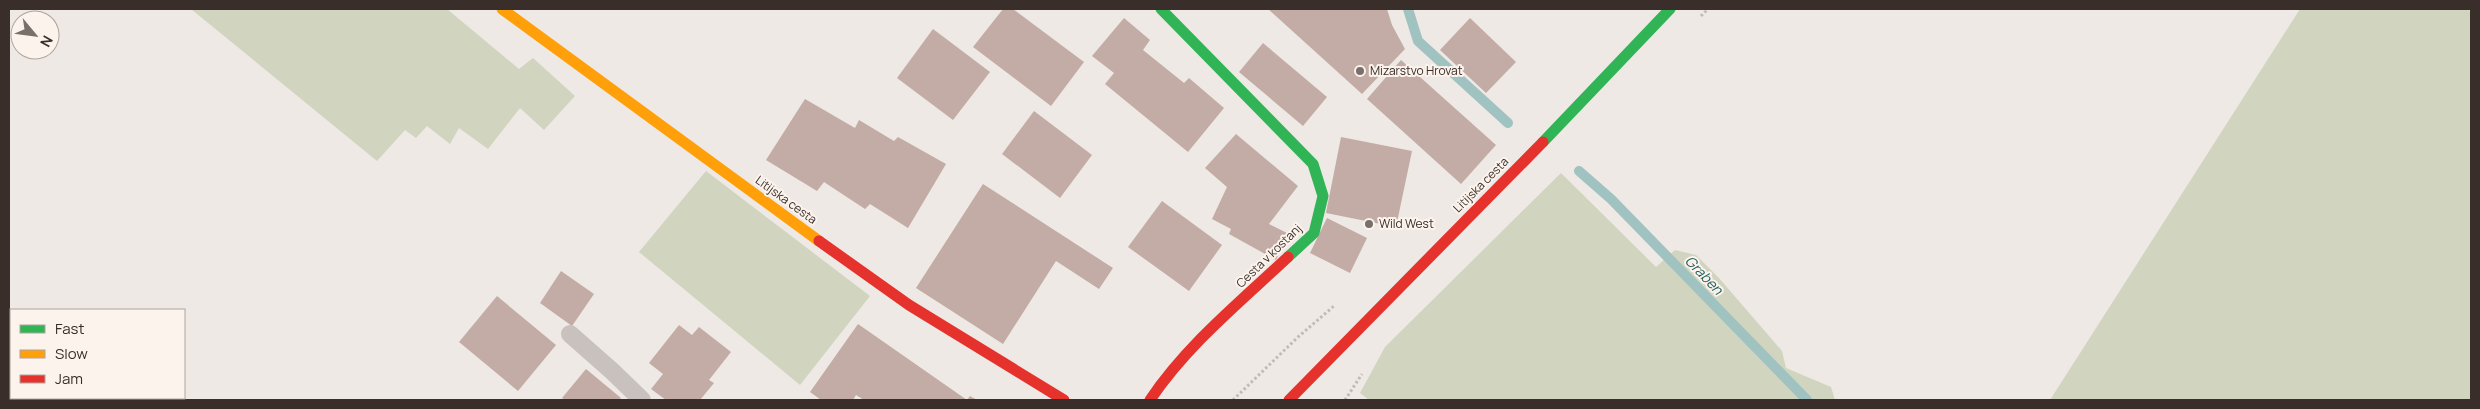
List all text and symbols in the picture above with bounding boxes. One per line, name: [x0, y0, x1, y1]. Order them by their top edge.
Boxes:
north arrow: [10, 10, 60, 60]
text: N: [36, 33, 58, 51]
place label: Mizarstvo Hrovat: [1370, 62, 1463, 79]
marker: Mizarstvo Hrovat: [1354, 65, 1366, 77]
street label: Litijska cesta: [1449, 153, 1512, 216]
street label: Litijska cesta: [752, 172, 820, 228]
place label: Wild West: [1379, 215, 1434, 232]
marker: Wild West: [1363, 218, 1375, 230]
street label: Cesta v kostanj: [1232, 220, 1305, 291]
water label: Graben: [1681, 251, 1728, 299]
legend: [10, 309, 185, 399]
text: Fast: [55, 318, 84, 339]
text: Slow: [55, 343, 88, 364]
text: Jam: [55, 368, 83, 389]

